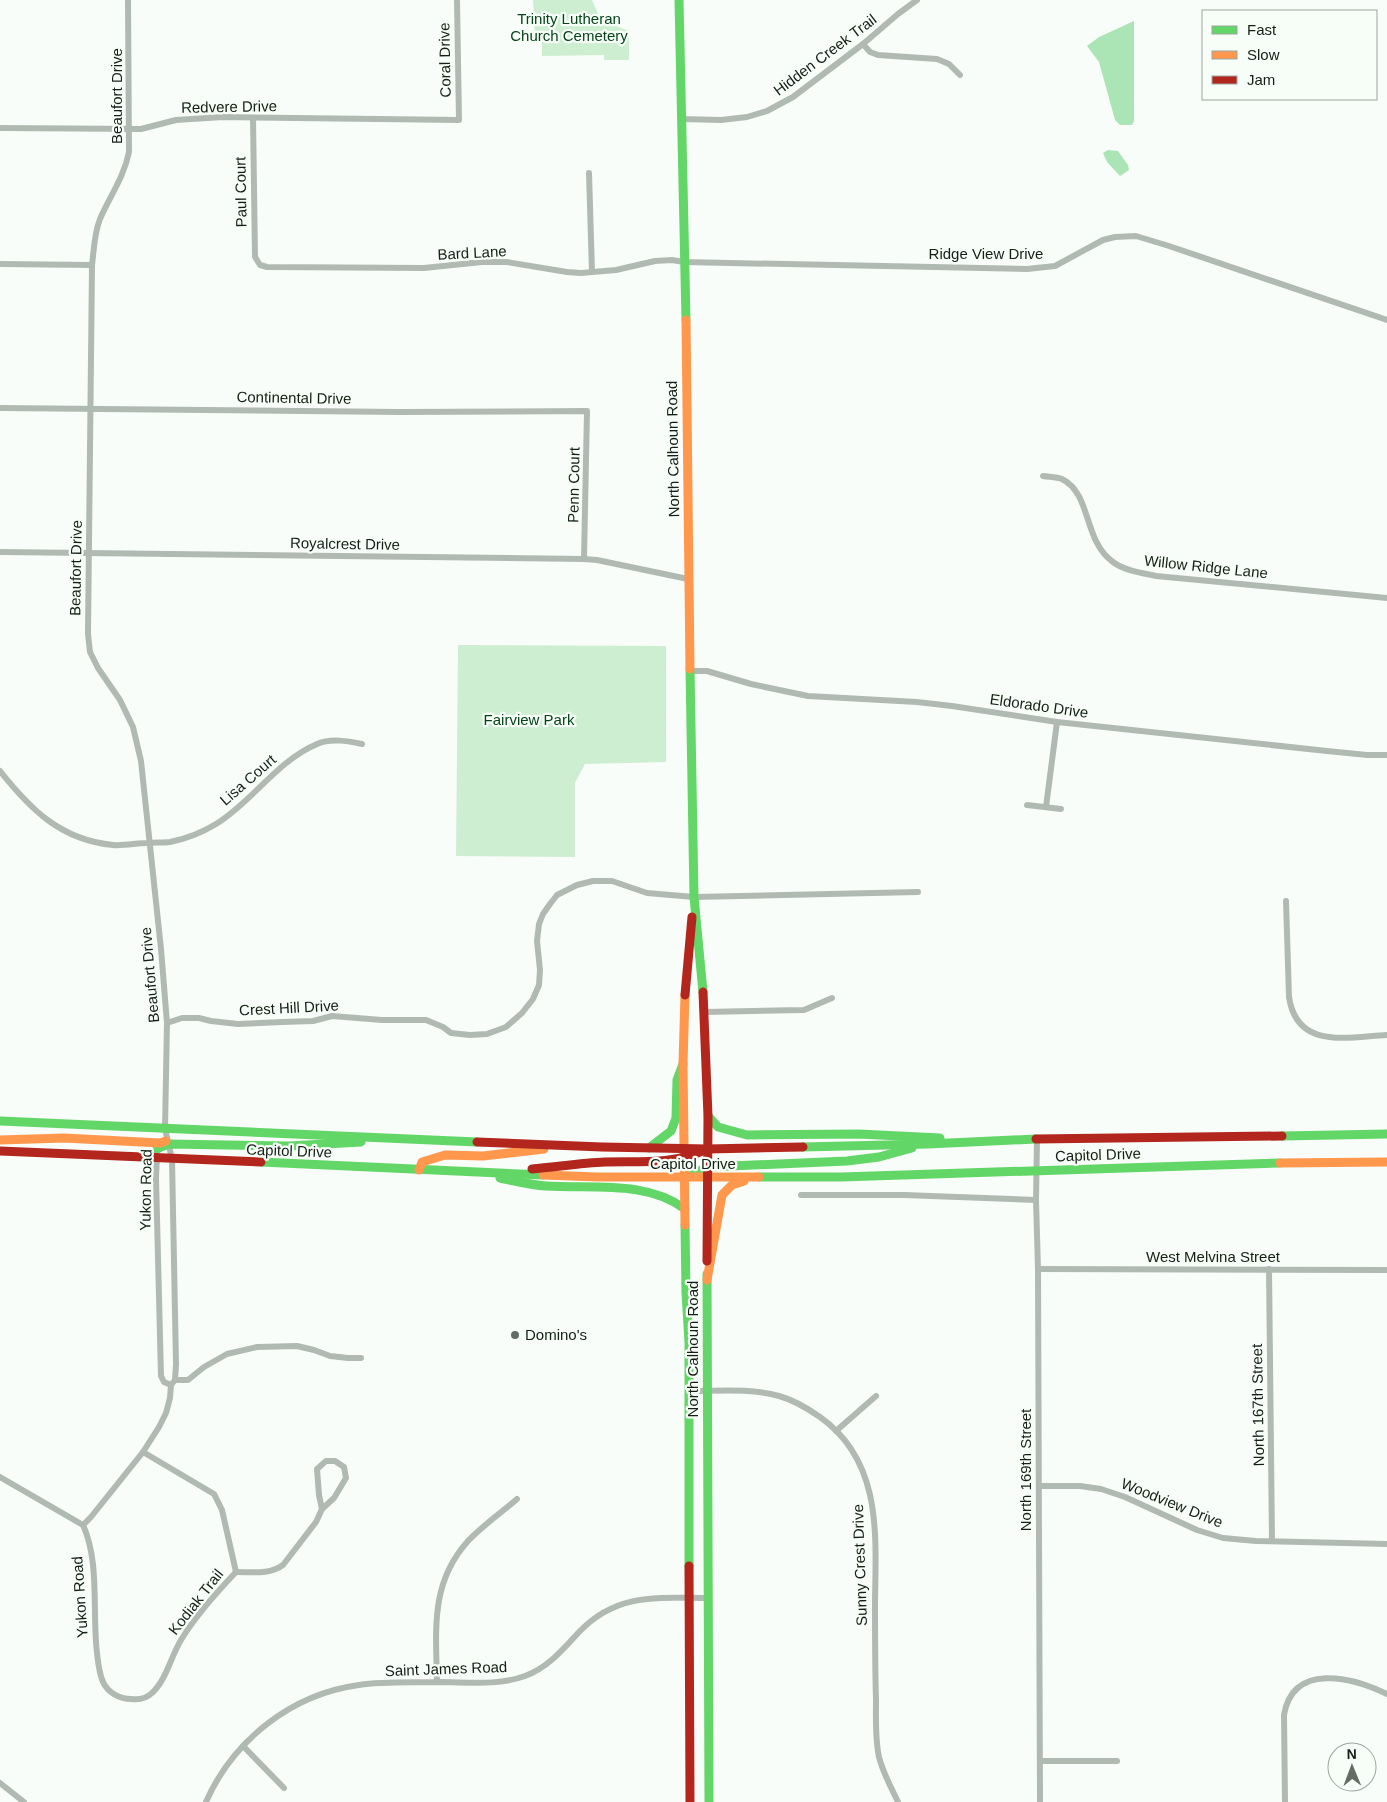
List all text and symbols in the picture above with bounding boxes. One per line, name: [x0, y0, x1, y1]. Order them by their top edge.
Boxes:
park label: Trinity Lutheran Church Cemetery: [510, 10, 628, 44]
street label: Hidden Creek Trail: [770, 10, 879, 99]
legend: [1202, 10, 1377, 100]
text: Fast: [1247, 21, 1277, 38]
street label: Coral Drive: [435, 22, 454, 98]
text: Slow: [1247, 46, 1280, 63]
street label: Beaufort Drive: [108, 48, 125, 144]
text: Jam: [1247, 71, 1275, 88]
street label: Redvere Drive: [181, 97, 277, 116]
street label: Paul Court: [231, 156, 250, 228]
street label: Bard Lane: [437, 242, 507, 263]
street label: Ridge View Drive: [929, 245, 1043, 262]
street label: North Calhoun Road: [663, 380, 682, 518]
street label: Continental Drive: [236, 388, 352, 407]
street label: Penn Court: [564, 446, 583, 523]
street label: Beaufort Drive: [66, 520, 85, 616]
street label: Royalcrest Drive: [290, 534, 400, 553]
street label: Willow Ridge Lane: [1143, 552, 1269, 581]
street label: Eldorado Drive: [989, 690, 1089, 721]
park label: Fairview Park: [484, 711, 575, 728]
street label: Lisa Court: [216, 750, 280, 808]
street label: Beaufort Drive: [137, 927, 162, 1024]
street label: Crest Hill Drive: [239, 996, 339, 1019]
street label: Capitol Drive: [246, 1141, 332, 1160]
street label: Capitol Drive: [1055, 1145, 1141, 1164]
street label: Yukon Road: [136, 1149, 155, 1231]
street label: Capitol Drive: [650, 1155, 736, 1172]
street label: West Melvina Street: [1146, 1248, 1281, 1265]
street label: North Calhoun Road: [684, 1281, 701, 1417]
place label: Domino's: [525, 1326, 587, 1343]
marker: Domino's: [509, 1329, 521, 1341]
street label: North 167th Street: [1248, 1343, 1267, 1466]
street label: North 169th Street: [1017, 1408, 1034, 1531]
street label: Woodview Drive: [1119, 1474, 1225, 1531]
street label: Sunny Crest Drive: [849, 1504, 870, 1626]
street label: Yukon Road: [68, 1556, 91, 1638]
street label: Kodiak Trail: [165, 1566, 226, 1638]
street label: Saint James Road: [384, 1658, 508, 1679]
north arrow: [1327, 1742, 1377, 1792]
text: N: [1347, 1746, 1357, 1762]

